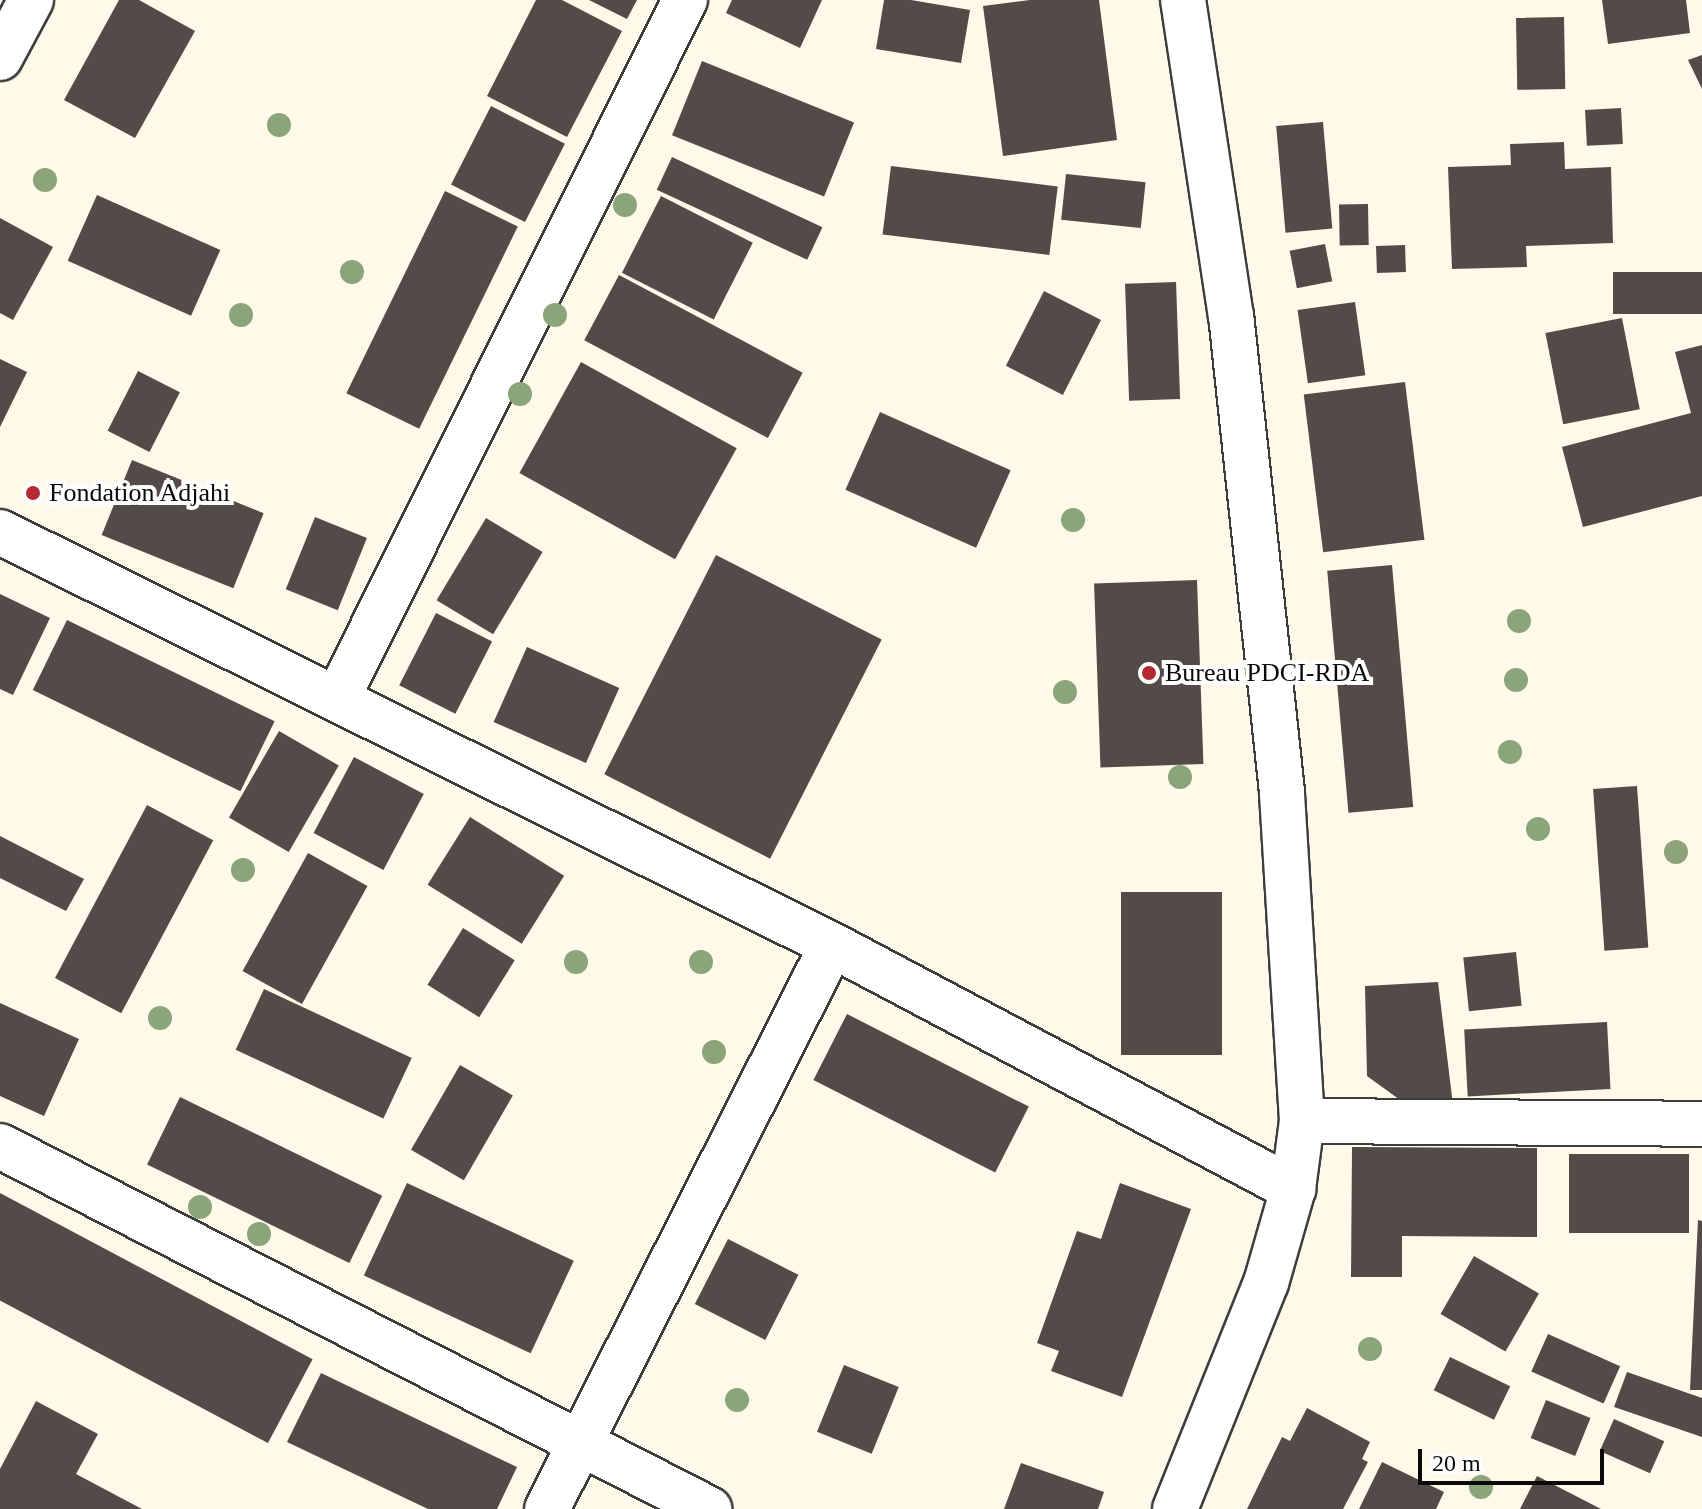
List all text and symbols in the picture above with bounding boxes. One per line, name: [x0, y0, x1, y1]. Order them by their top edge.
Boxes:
place label: Fondation Adjahi: [49, 477, 232, 509]
marker: Fondation Adjahi: [24, 484, 42, 502]
place label: Bureau PDCI-RDA: [1165, 657, 1369, 689]
marker: Bureau PDCI-RDA: [1140, 664, 1158, 682]
scale bar: [1422, 1433, 1608, 1483]
text: 20 m: [1432, 1450, 1481, 1476]

